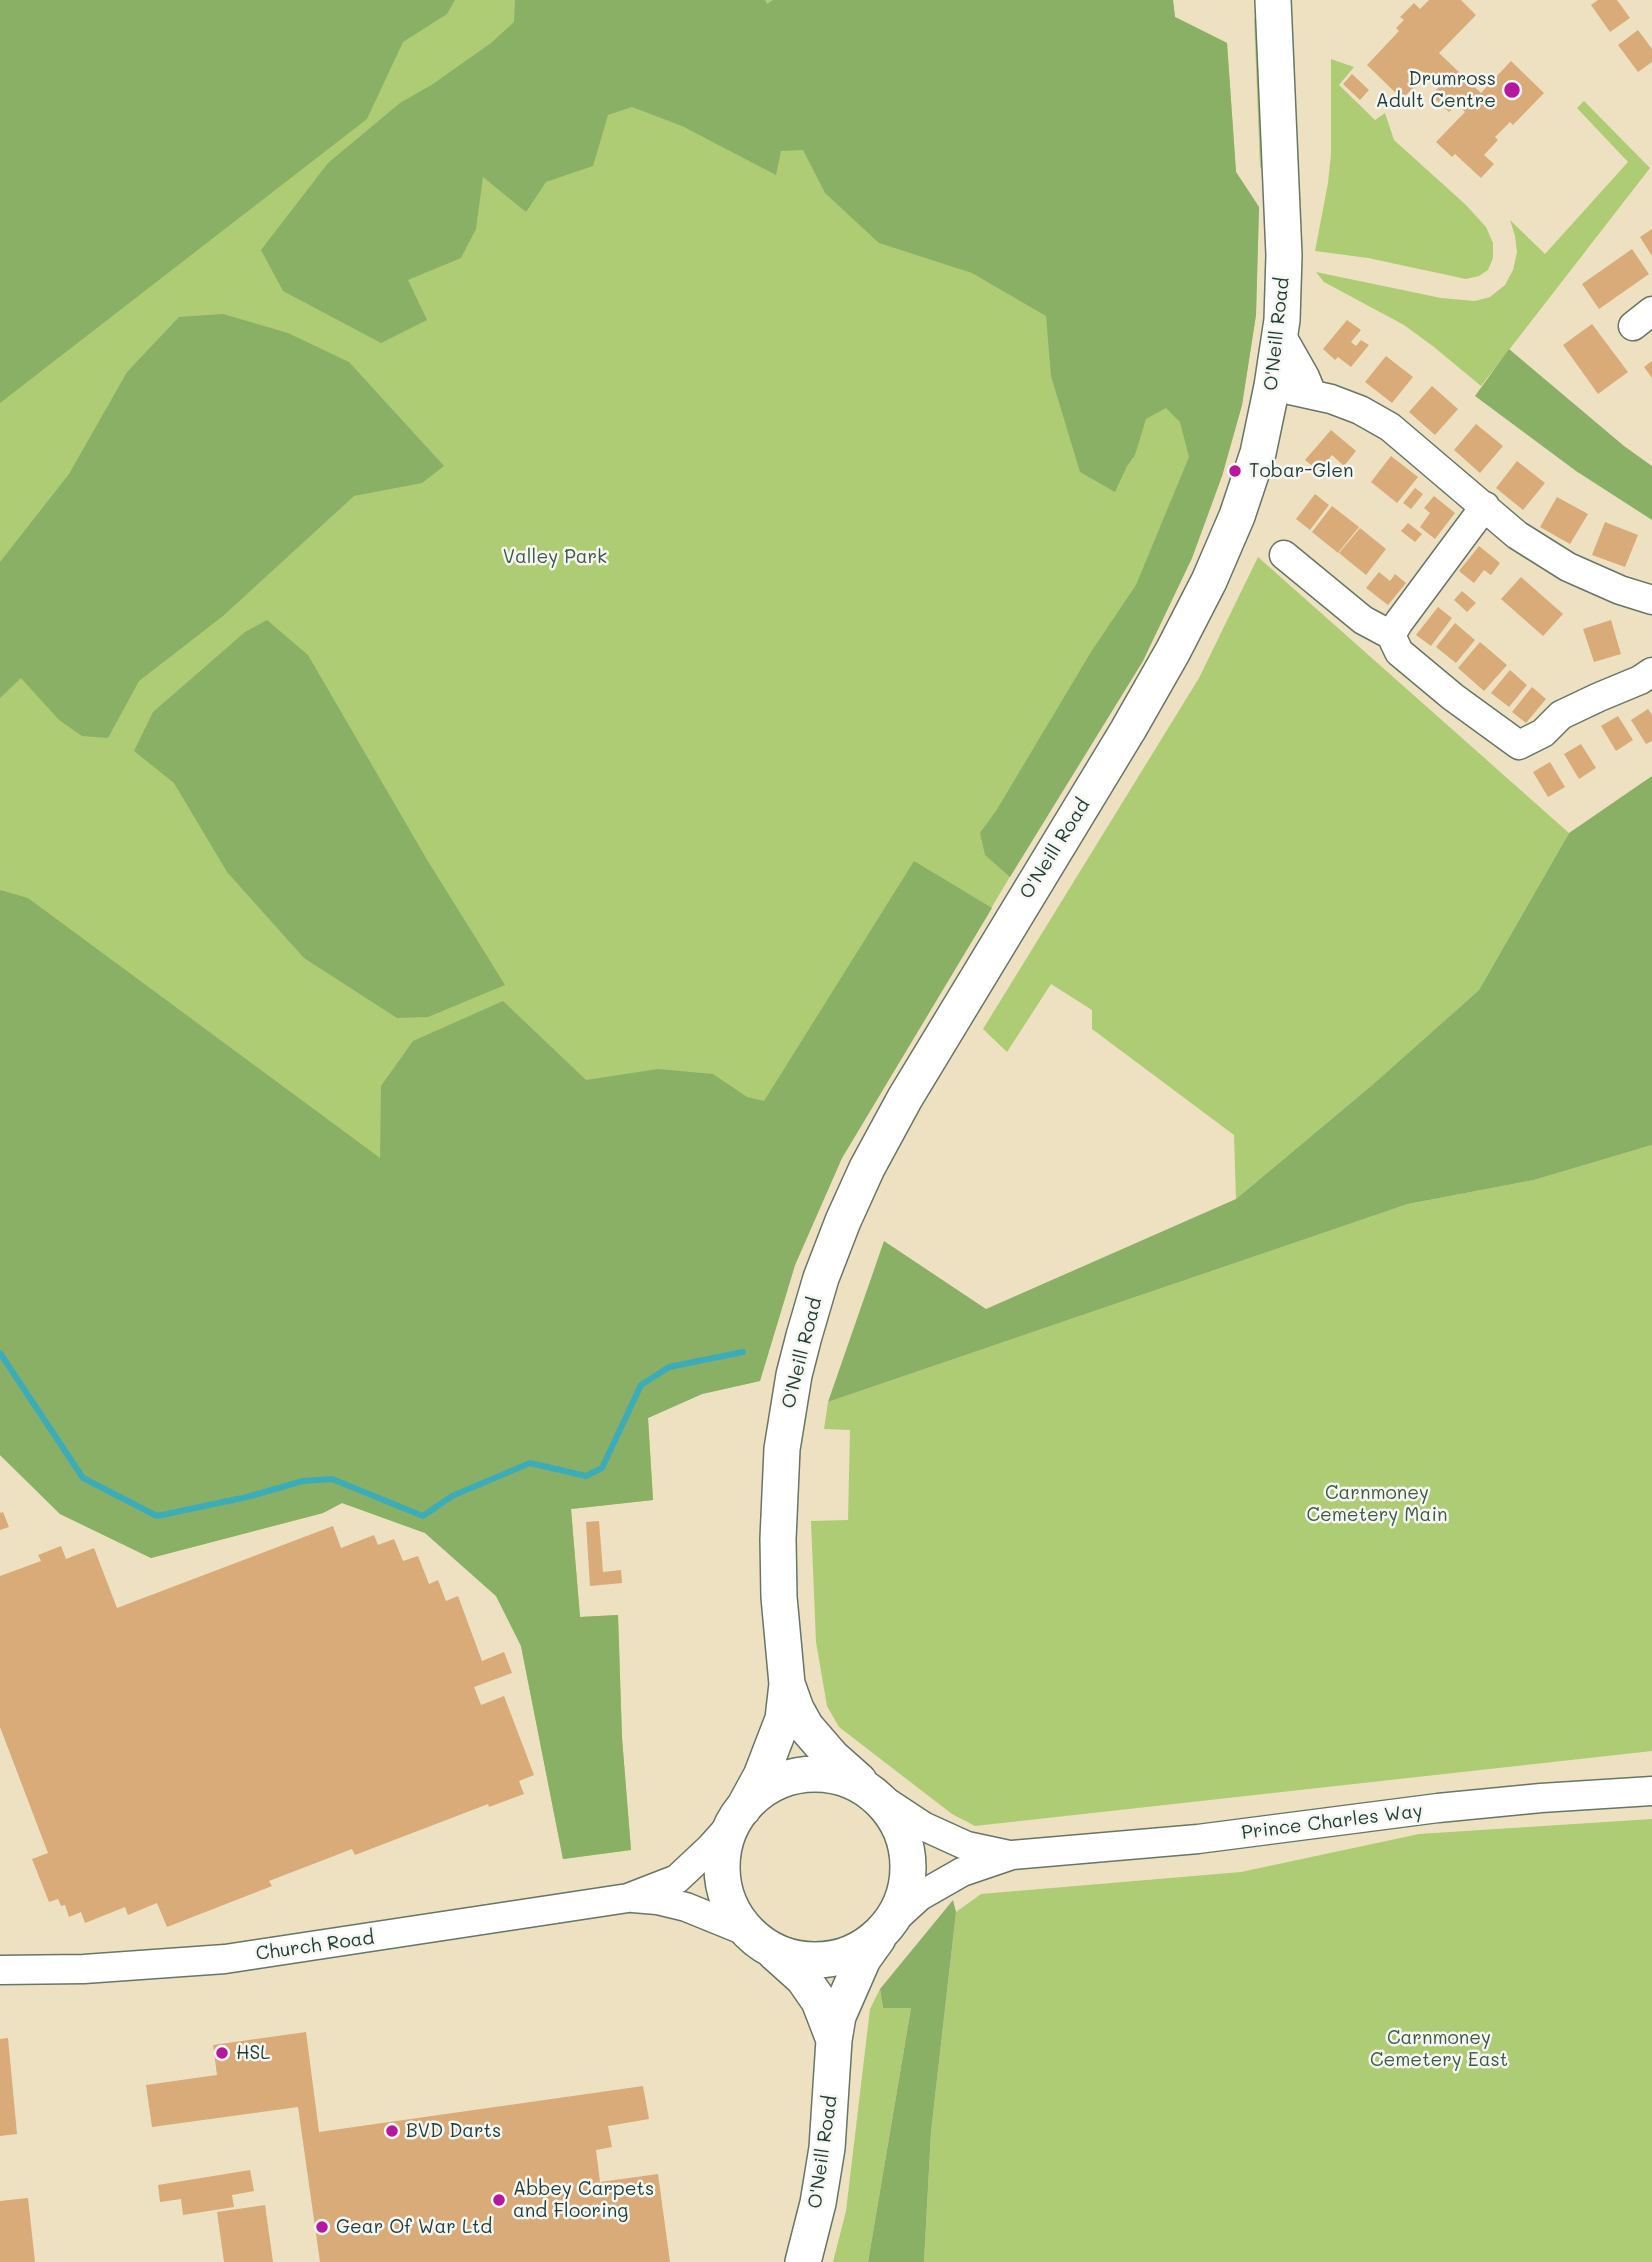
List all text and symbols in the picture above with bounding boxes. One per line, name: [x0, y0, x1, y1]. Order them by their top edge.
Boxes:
place label: Drumross Adult Centre: [1376, 68, 1496, 112]
marker: Drumross Adult Centre: [1502, 80, 1522, 100]
street label: O'Neill Road: [1260, 276, 1294, 392]
place label: Tobar-Glen: [1249, 460, 1353, 482]
marker: Tobar-Glen: [1227, 463, 1243, 479]
park label: Valley Park: [503, 546, 607, 568]
street label: O'Neill Road: [1015, 795, 1095, 903]
street label: O'Neill Road: [777, 1295, 827, 1411]
park label: Carnmoney Cemetery Main: [1306, 1482, 1448, 1526]
street label: Prince Charles Way: [1240, 1800, 1424, 1844]
street label: Church Road: [254, 1926, 376, 1966]
park label: Carnmoney Cemetery East: [1370, 2027, 1508, 2071]
place label: HSL: [236, 2042, 270, 2064]
marker: HSL: [214, 2045, 230, 2061]
street label: O'Neill Road: [804, 2094, 842, 2210]
place label: BVD Darts: [406, 2120, 501, 2142]
marker: BVD Darts: [384, 2123, 400, 2139]
place label: Abbey Carpets and Flooring: [513, 2178, 654, 2222]
marker: Abbey Carpets and Flooring: [491, 2192, 507, 2208]
place label: Gear Of War Ltd: [336, 2216, 492, 2238]
marker: Gear Of War Ltd: [314, 2219, 330, 2235]

